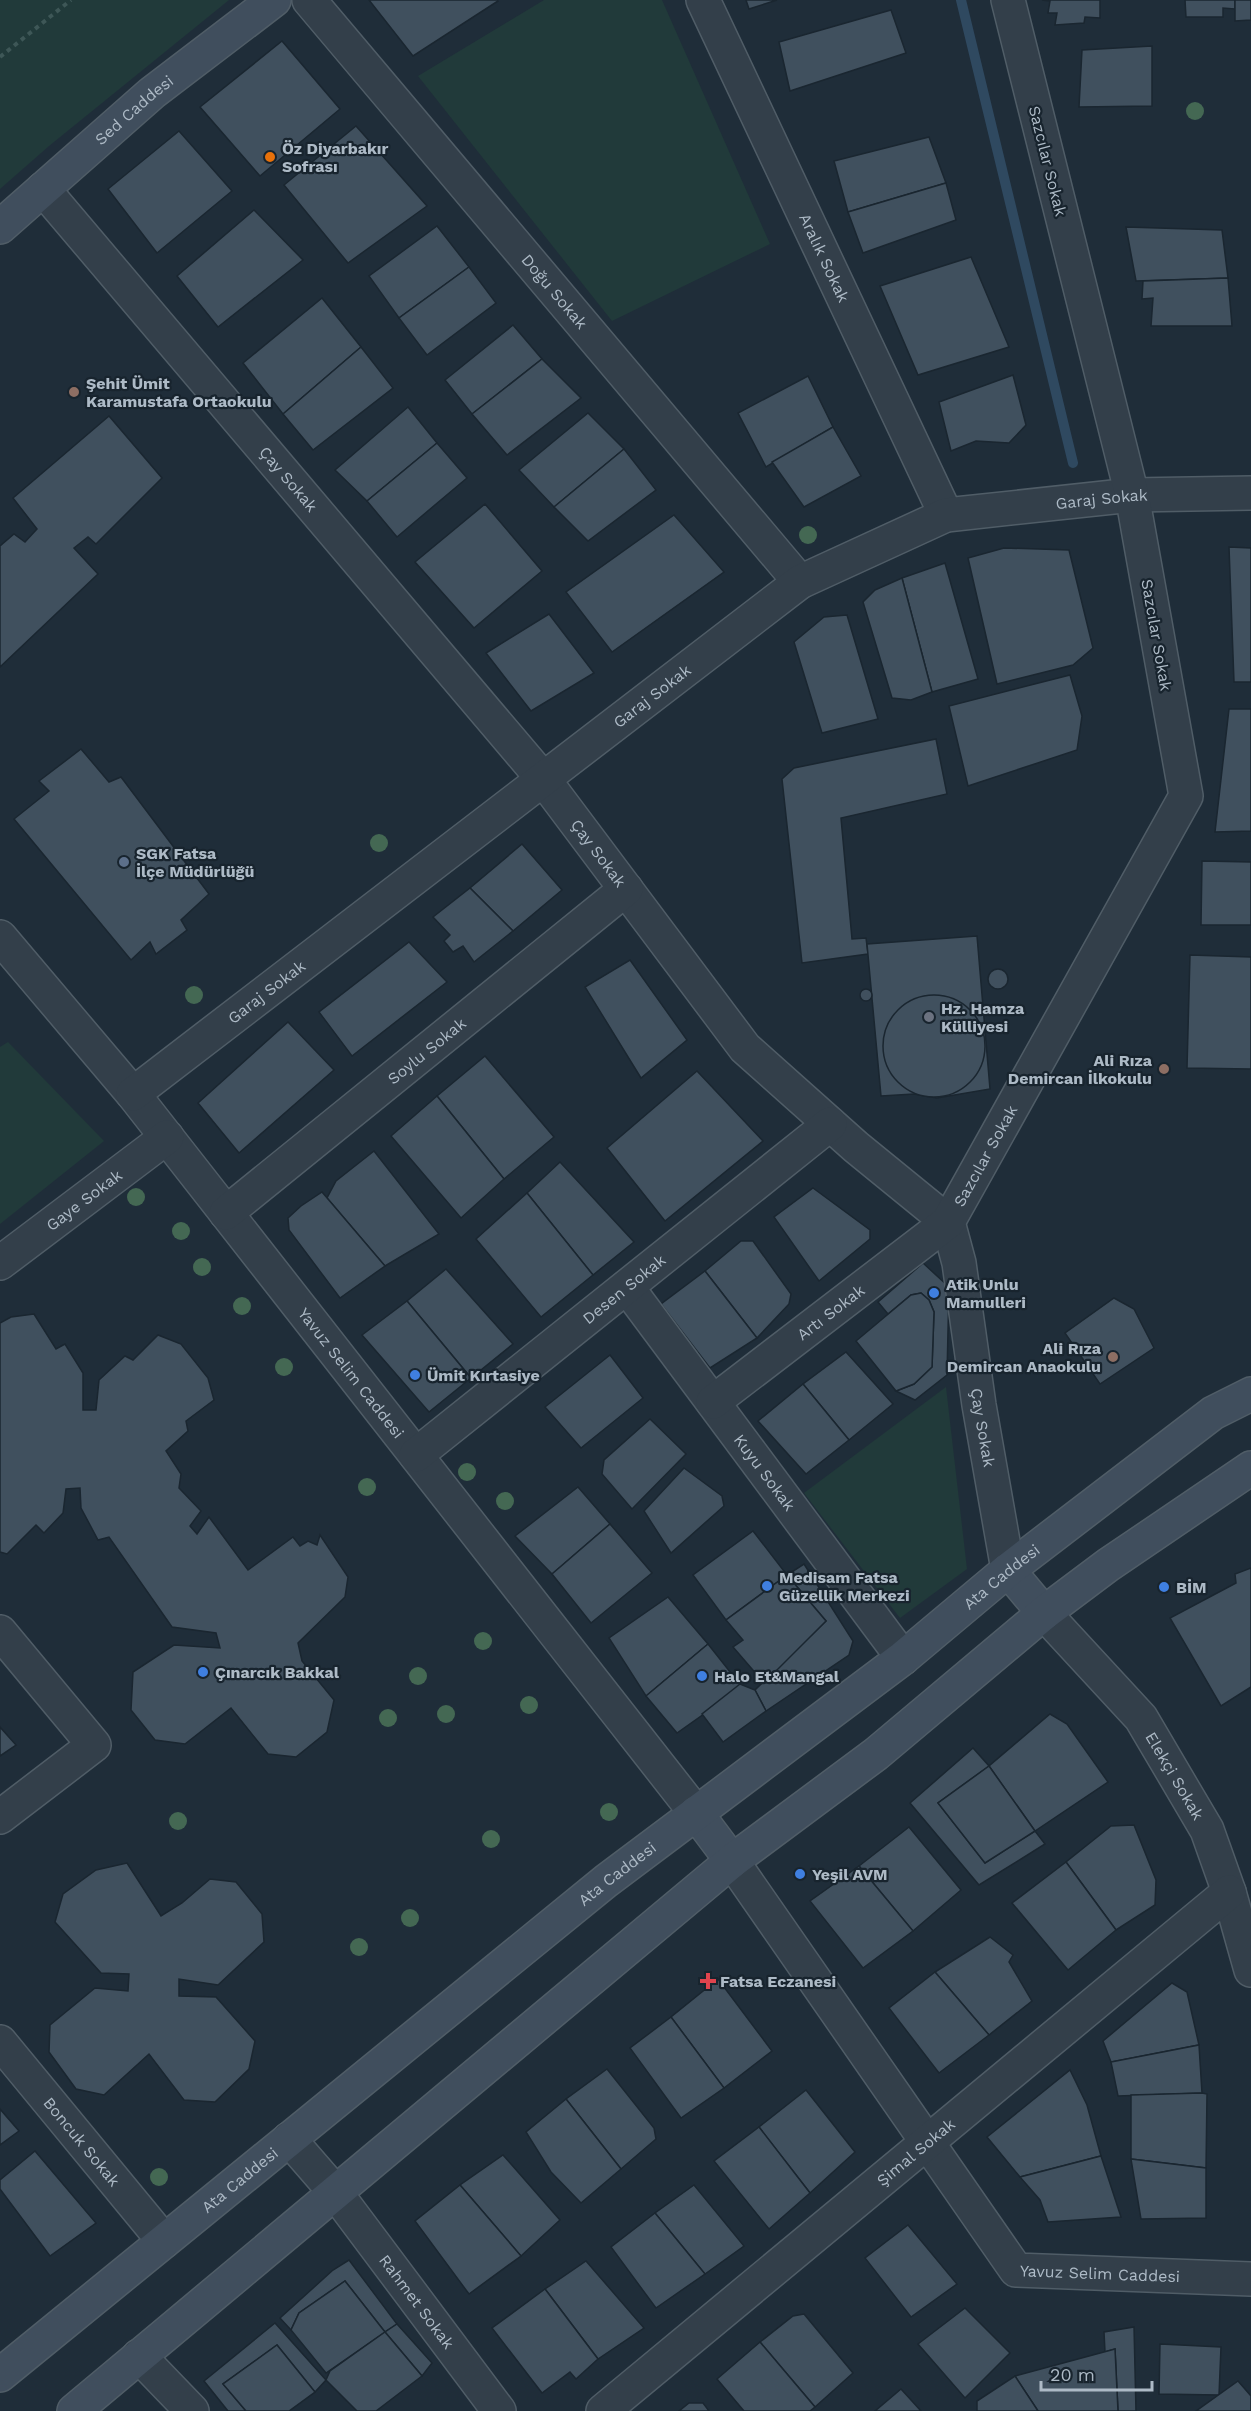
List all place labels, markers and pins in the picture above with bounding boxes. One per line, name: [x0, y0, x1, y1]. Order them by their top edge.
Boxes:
place label: Öz Diyarbakır Sofrası: [282, 139, 389, 176]
marker: Öz Diyarbakır Sofrası: [263, 150, 277, 164]
place label: Şehit Ümit Karamustafa Ortaokulu: [86, 374, 272, 411]
marker: Şehit Ümit Karamustafa Ortaokulu: [67, 385, 81, 399]
place label: SGK Fatsa İlçe Müdürlüğü: [136, 844, 254, 881]
marker: SGK Fatsa İlçe Müdürlüğü: [117, 855, 131, 869]
place label: Hz. Hamza Külliyesi: [941, 999, 1025, 1036]
marker: Hz. Hamza Külliyesi: [922, 1010, 936, 1024]
place label: Ali Rıza Demircan İlkokulu: [1008, 1051, 1153, 1088]
marker: Ali Rıza Demircan İlkokulu: [1157, 1062, 1171, 1076]
place label: Atik Unlu Mamulleri: [946, 1275, 1026, 1312]
marker: Atik Unlu Mamulleri: [927, 1286, 941, 1300]
place label: Ali Rıza Demircan Anaokulu: [947, 1339, 1102, 1376]
marker: Ali Rıza Demircan Anaokulu: [1106, 1350, 1120, 1364]
place label: Ümit Kırtasiye: [427, 1366, 540, 1385]
marker: Ümit Kırtasiye: [408, 1368, 422, 1382]
place label: Medisam Fatsa Güzellik Merkezi: [779, 1568, 910, 1605]
place label: BİM: [1176, 1578, 1207, 1597]
marker: Medisam Fatsa Güzellik Merkezi: [760, 1579, 774, 1593]
marker: BİM: [1157, 1580, 1171, 1594]
place label: Çınarcık Bakkal: [215, 1663, 340, 1682]
marker: Çınarcık Bakkal: [196, 1665, 210, 1679]
place label: Halo Et&Mangal: [714, 1667, 840, 1686]
marker: Halo Et&Mangal: [695, 1669, 709, 1683]
place label: Yeşil AVM: [812, 1865, 888, 1884]
marker: Yeşil AVM: [793, 1867, 807, 1881]
place label: Fatsa Eczanesi: [720, 1972, 836, 1991]
marker: Fatsa Eczanesi: [701, 1974, 715, 1988]

